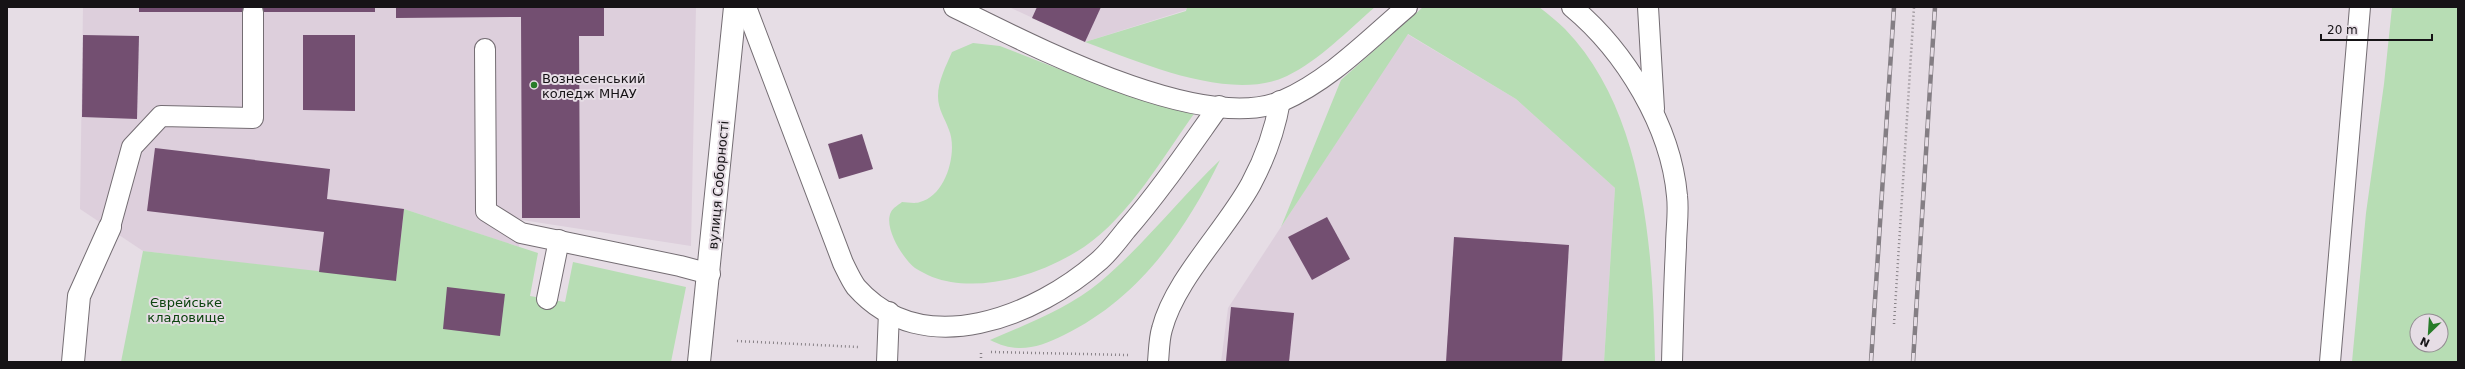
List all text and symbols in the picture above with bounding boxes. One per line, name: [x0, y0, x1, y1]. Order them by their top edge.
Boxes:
scale bar: [2321, 16, 2432, 42]
text: 20 m: [2327, 23, 2358, 37]
place label: Вознесенський коледж МНАУ: [542, 71, 646, 101]
marker: Вознесенський коледж МНАУ: [529, 80, 539, 90]
street label: вулиця Соборності: [705, 120, 732, 250]
park label: Єврейське кладовище: [147, 295, 225, 325]
north arrow: [2409, 313, 2449, 353]
text: N: [2418, 334, 2432, 349]

